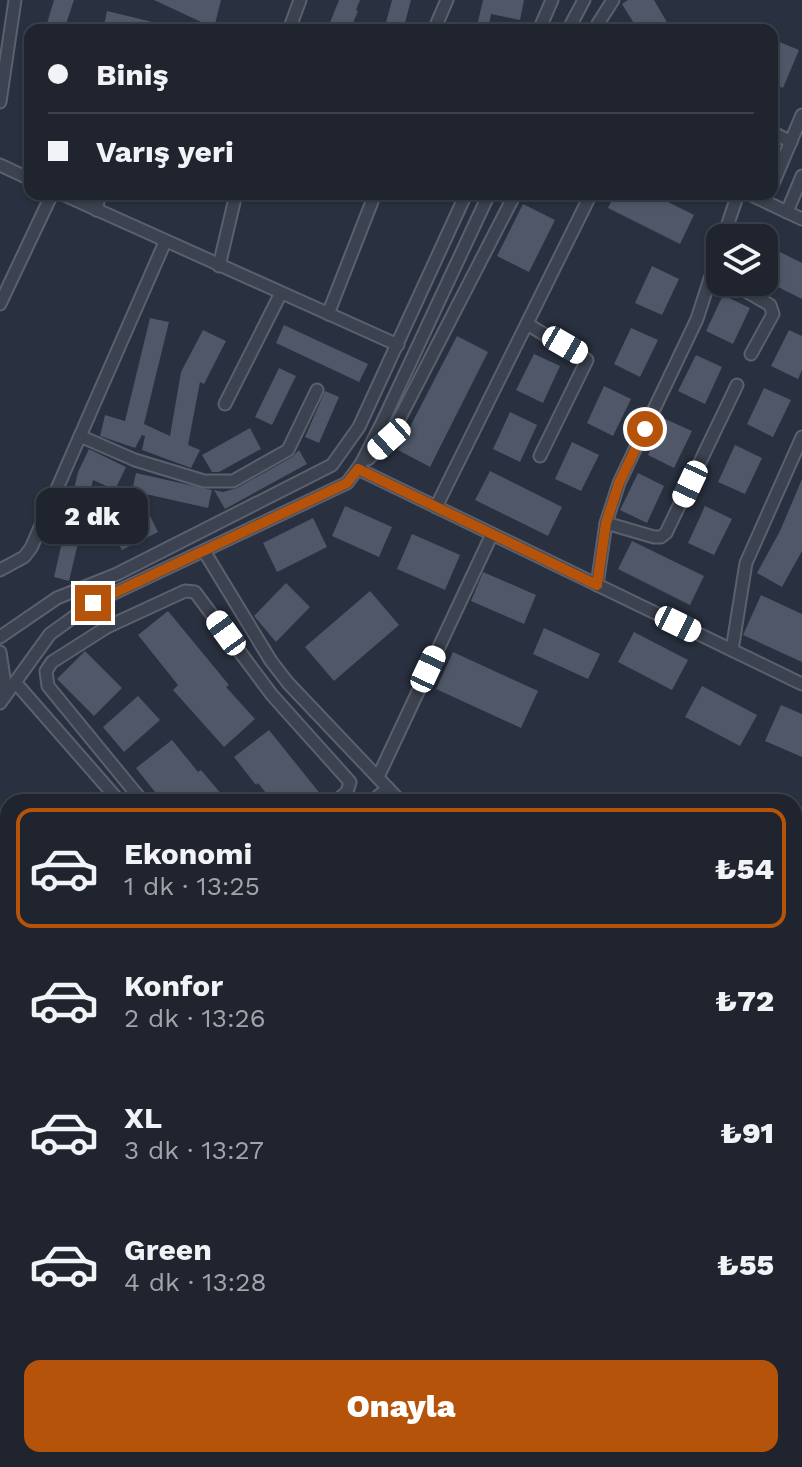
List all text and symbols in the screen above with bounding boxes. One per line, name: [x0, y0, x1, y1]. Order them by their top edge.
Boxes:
text: Biniş: [96, 57, 169, 92]
text: Varış yeri: [96, 134, 234, 169]
map controls: [706, 224, 778, 296]
button: layers: [706, 224, 778, 296]
car: [538, 323, 592, 367]
route start: [627, 411, 663, 447]
car: [363, 414, 415, 464]
car: [669, 457, 711, 511]
callout: 2 dk: [37, 487, 149, 543]
text: 2 dk: [64, 501, 120, 531]
route end: [75, 585, 111, 621]
car: [651, 603, 705, 645]
car: [202, 607, 250, 659]
car: [407, 642, 449, 696]
icon: car: [28, 832, 100, 904]
text: Ekonomi: [124, 836, 252, 871]
text: ₺54: [715, 851, 774, 886]
text: 1 dk · 13:25: [124, 871, 260, 901]
icon: car: [28, 964, 100, 1036]
text: Konfor: [124, 968, 223, 1003]
text: ₺72: [715, 983, 774, 1018]
text: 2 dk · 13:26: [124, 1003, 266, 1033]
icon: car: [28, 1096, 100, 1168]
text: XL: [124, 1100, 162, 1135]
text: ₺91: [720, 1115, 774, 1150]
text: 3 dk · 13:27: [124, 1135, 264, 1165]
icon: car: [28, 1228, 100, 1300]
text: Green: [124, 1232, 212, 1267]
text: ₺55: [717, 1247, 774, 1282]
text: 4 dk · 13:28: [124, 1267, 266, 1297]
button: Onayla: [24, 1360, 778, 1452]

